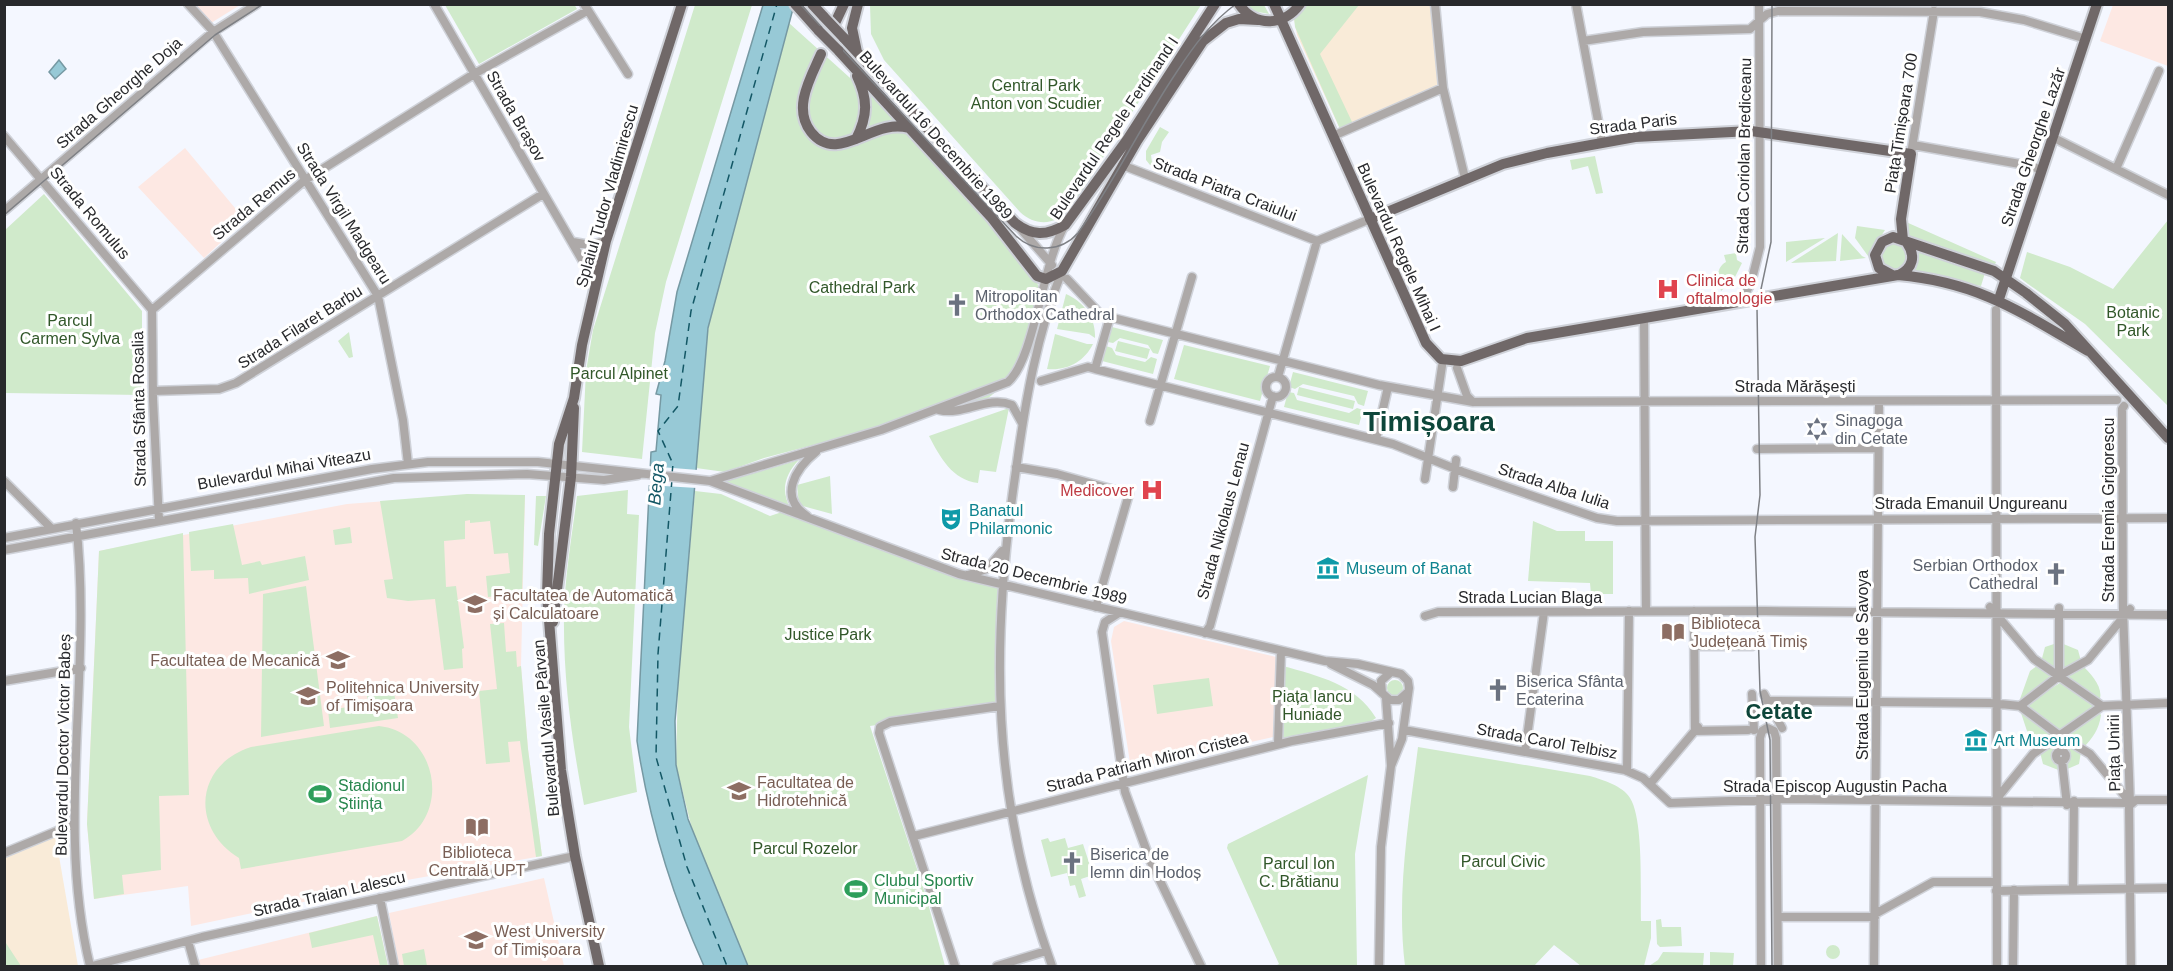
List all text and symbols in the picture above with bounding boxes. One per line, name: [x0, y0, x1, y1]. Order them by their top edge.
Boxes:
street label: Strada Gheorghe Doja: [53, 34, 185, 152]
street label: Bulevardul Regele Ferdinand I: [1047, 34, 1181, 222]
street label: Bulevardul 16 Decembrie 1989: [856, 48, 1016, 222]
street label: Piața Timișoara 700: [1882, 52, 1920, 194]
street label: Strada Coriolan Brediceanu: [1734, 58, 1754, 254]
street label: Strada Gheorghe Lazăr: [1998, 65, 2068, 229]
street label: Strada Brașov: [483, 68, 549, 164]
park label: Central Park Anton von Scudier: [971, 77, 1102, 112]
street label: Splaiul Tudor Vladimirescu: [573, 103, 641, 289]
street label: Strada Paris: [1588, 110, 1678, 138]
street label: Strada Virgil Madgearu: [294, 139, 394, 287]
street label: Strada Piatra Craiului: [1151, 154, 1299, 224]
street label: Bulevardul Regele Mihai I: [1354, 160, 1444, 334]
street label: Strada Romulus: [47, 164, 133, 262]
street label: Strada Remus: [209, 165, 299, 243]
place label: Clinica de oftalmologie: [1686, 272, 1772, 307]
hospital icon: Clinica de oftalmologie: [1655, 276, 1681, 302]
park label: Cathedral Park: [809, 279, 916, 296]
street label: Strada Filaret Barbu: [235, 282, 365, 372]
place label: Mitropolitan Orthodox Cathedral: [975, 288, 1115, 323]
church icon: Mitropolitan Orthodox Cathedral: [944, 292, 970, 318]
park label: Botanic Park: [2106, 304, 2160, 339]
park label: Parcul Carmen Sylva: [20, 312, 120, 347]
street label: Strada Sfânta Rosalia: [129, 331, 149, 487]
park label: Parcul Alpinet: [570, 365, 668, 382]
street label: Strada Mărășești: [1735, 378, 1855, 395]
district label: Timișoara: [1363, 406, 1495, 437]
place label: Sinagoga din Cetate: [1835, 412, 1908, 447]
synagogue icon: Sinagoga din Cetate: [1804, 416, 1830, 442]
street label: Strada Eremia Grigorescu: [2100, 418, 2117, 602]
street label: Strada Nikolaus Lenau: [1194, 441, 1252, 601]
street label: Bulevardul Mihai Viteazu: [196, 445, 372, 493]
street label: Strada Alba Iulia: [1496, 460, 1612, 512]
water label: Bega: [644, 462, 668, 506]
hospital icon: Medicover: [1139, 477, 1165, 503]
place label: Medicover: [1060, 482, 1135, 499]
street label: Strada Emanuil Ungureanu: [1874, 495, 2068, 512]
place label: Banatul Philarmonic: [969, 502, 1053, 537]
theatre icon: Banatul Philarmonic: [938, 506, 964, 532]
street label: Strada 20 Decembrie 1989: [939, 545, 1129, 607]
museum icon: Museum of Banat: [1315, 555, 1341, 581]
place label: Serbian Orthodox Cathedral: [1913, 557, 2038, 592]
place label: Museum of Banat: [1346, 560, 1472, 577]
church icon: Serbian Orthodox Cathedral: [2043, 561, 2069, 587]
street label: Strada Eugeniu de Savoya: [1854, 570, 1871, 760]
place label: Facultatea de Automatică și Calculatoare: [493, 587, 674, 622]
street label: Strada Lucian Blaga: [1458, 589, 1602, 606]
school or university icon: Facultatea de Automatică și Calculatoare: [462, 591, 488, 617]
place label: Biblioteca Județeană Timiș: [1691, 615, 1808, 650]
library icon: Biblioteca Județeană Timiș: [1660, 619, 1686, 645]
park label: Justice Park: [784, 626, 873, 643]
street label: Bulevardul Doctor Victor Babeș: [53, 634, 73, 856]
street label: Bulevardul Vasile Pârvan: [530, 639, 562, 817]
school or university icon: Facultatea de Mecanică: [325, 647, 351, 673]
place label: Facultatea de Mecanică: [150, 652, 320, 669]
place label: Biserica Sfânta Ecaterina: [1516, 673, 1624, 708]
church icon: Biserica Sfânta Ecaterina: [1485, 677, 1511, 703]
place label: Politehnica University of Timișoara: [326, 679, 479, 714]
school or university icon: Politehnica University of Timișoara: [295, 683, 321, 709]
park label: Piața Iancu Huniade: [1272, 688, 1352, 723]
district label: Cetate: [1745, 699, 1813, 724]
street label: Piața Unirii: [2105, 714, 2123, 792]
street label: Strada Carol Telbisz: [1475, 720, 1619, 762]
museum icon: Art Museum: [1963, 727, 1989, 753]
street label: Strada Patriarh Miron Cristea: [1044, 729, 1250, 795]
place label: Art Museum: [1994, 732, 2080, 749]
place label: Facultatea de Hidrotehnică: [757, 774, 854, 809]
place label: Stadionul Știința: [338, 777, 405, 812]
school or university icon: Facultatea de Hidrotehnică: [726, 778, 752, 804]
street label: Strada Episcop Augustin Pacha: [1723, 778, 1947, 795]
sports icon: Stadionul Știința: [307, 781, 333, 807]
library icon: Biblioteca Centrală UPT: [464, 814, 490, 840]
park label: Parcul Rozelor: [753, 840, 858, 857]
place label: Biblioteca Centrală UPT: [429, 844, 526, 879]
place label: Biserica de lemn din Hodoș: [1090, 846, 1201, 881]
church icon: Biserica de lemn din Hodoș: [1059, 850, 1085, 876]
park label: Parcul Civic: [1461, 853, 1545, 870]
park label: Parcul Ion C. Brătianu: [1259, 855, 1339, 890]
street label: Strada Traian Lalescu: [251, 868, 407, 920]
place label: Clubul Sportiv Municipal: [874, 872, 974, 907]
sports icon: Clubul Sportiv Municipal: [843, 876, 869, 902]
place label: West University of Timișoara: [494, 923, 605, 958]
school or university icon: West University of Timișoara: [463, 927, 489, 953]

